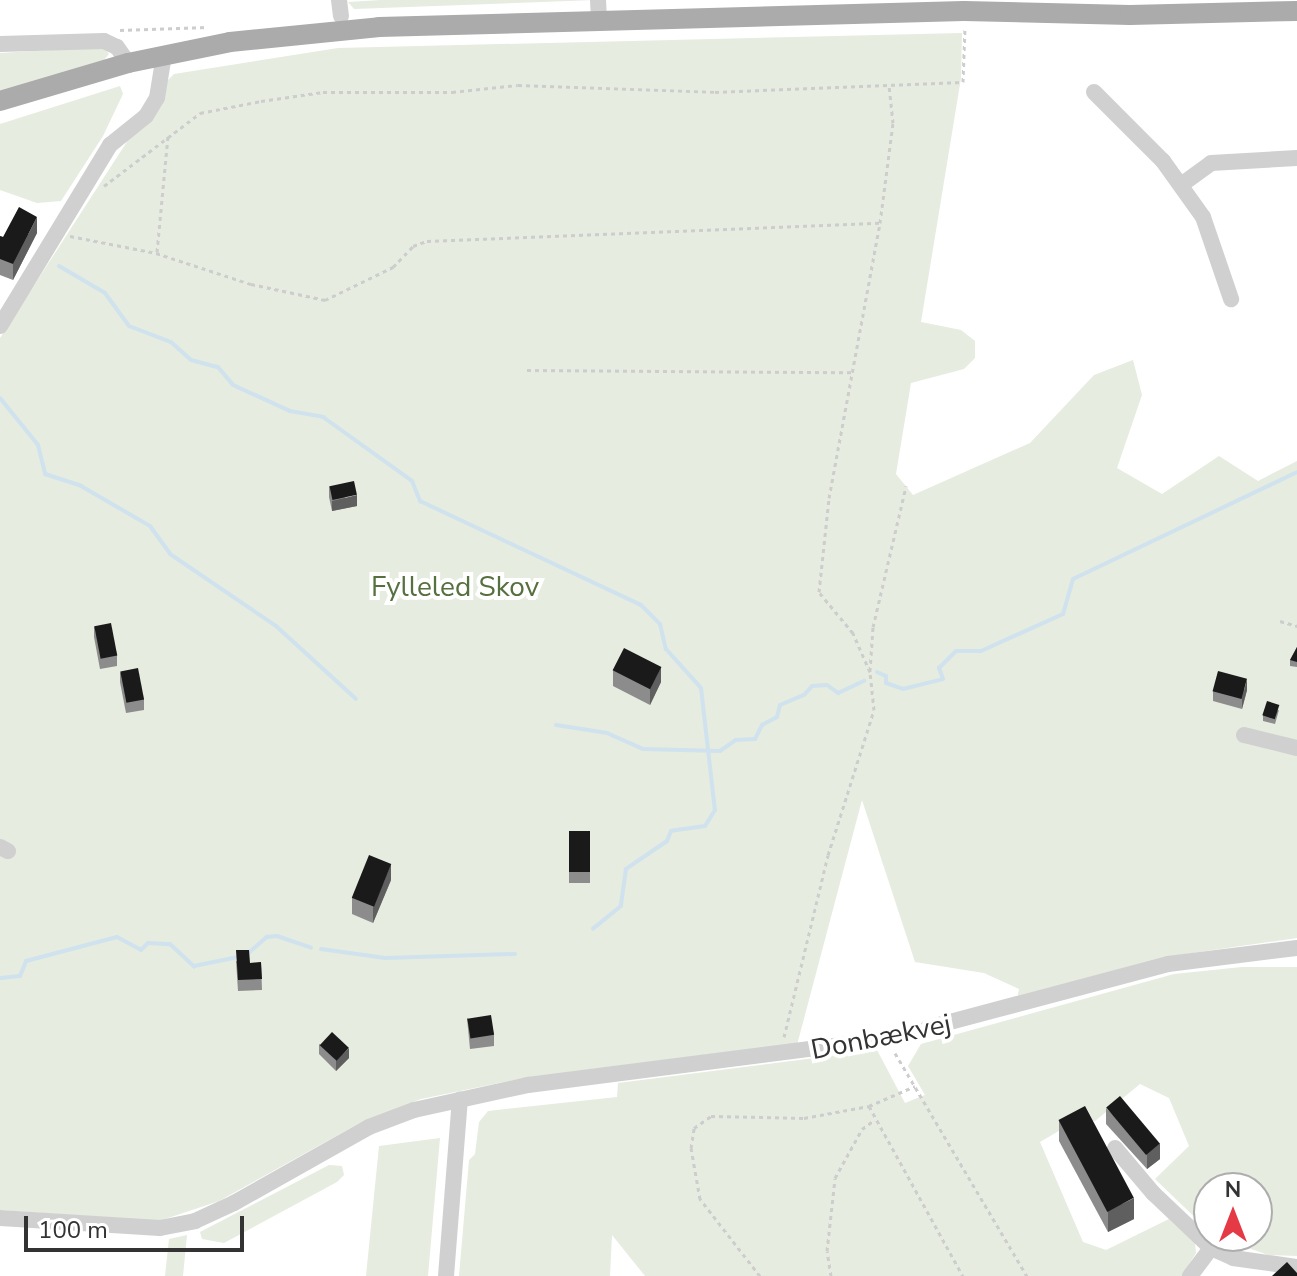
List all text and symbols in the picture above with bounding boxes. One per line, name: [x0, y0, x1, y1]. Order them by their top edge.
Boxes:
park label: Fylleled Skov: [371, 570, 539, 604]
street label: Donbækvej: [808, 1007, 954, 1067]
north arrow: [1193, 1172, 1273, 1252]
text: N: [1225, 1175, 1241, 1205]
scale bar: [28, 1200, 248, 1250]
text: 100 m: [38, 1214, 108, 1246]

